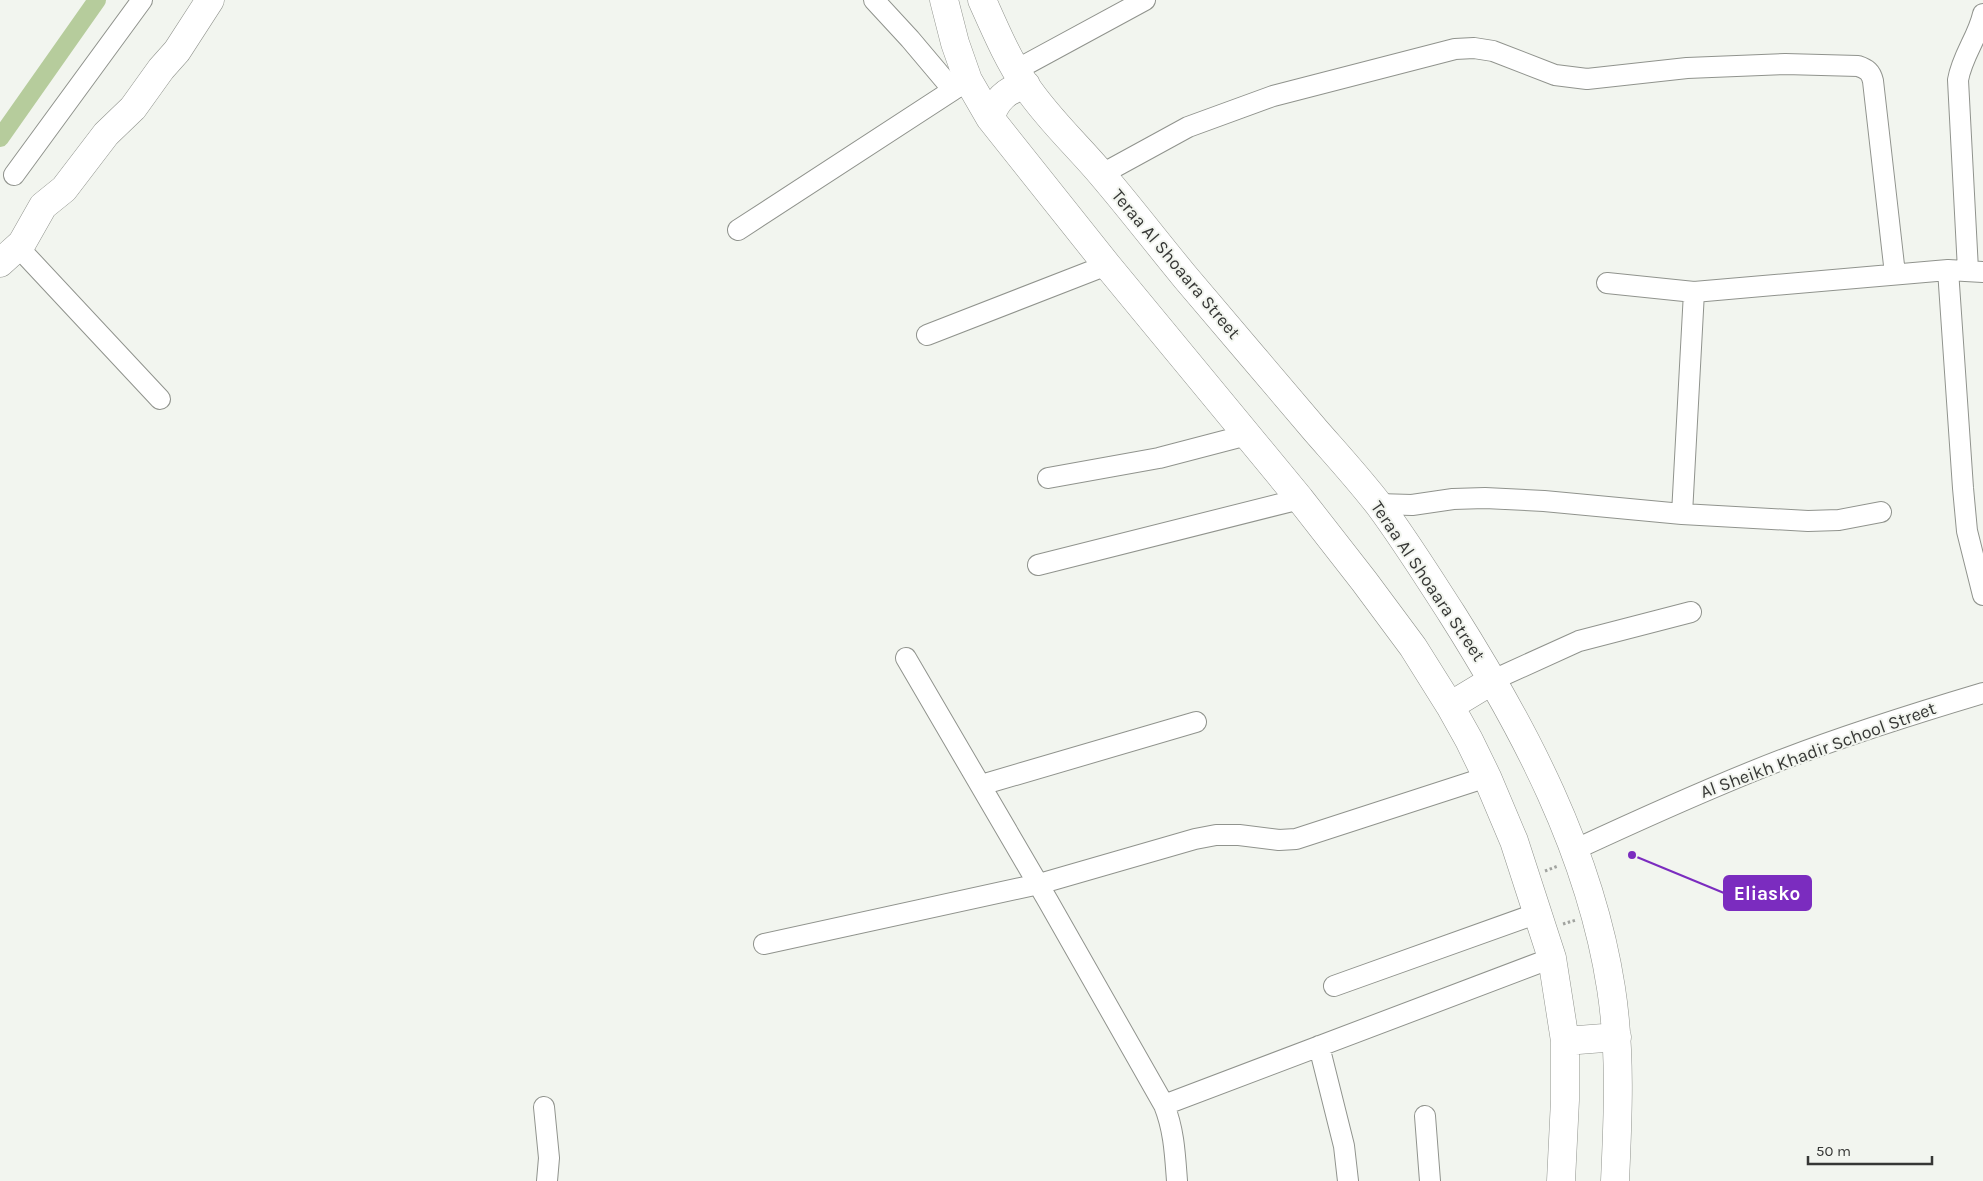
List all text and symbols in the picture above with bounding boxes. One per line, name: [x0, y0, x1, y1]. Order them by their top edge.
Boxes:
street label: Teraa Al Shoaara Street: [1107, 185, 1245, 344]
street label: Teraa Al Shoaara Street: [1366, 497, 1490, 666]
street label: Al Sheikh Khadir School Street: [1697, 697, 1939, 803]
callout: Eliasko: [1724, 876, 1811, 910]
text: Eliasko: [1734, 883, 1800, 905]
scale bar: [1808, 1134, 1932, 1166]
text: 50 m: [1816, 1142, 1851, 1160]

